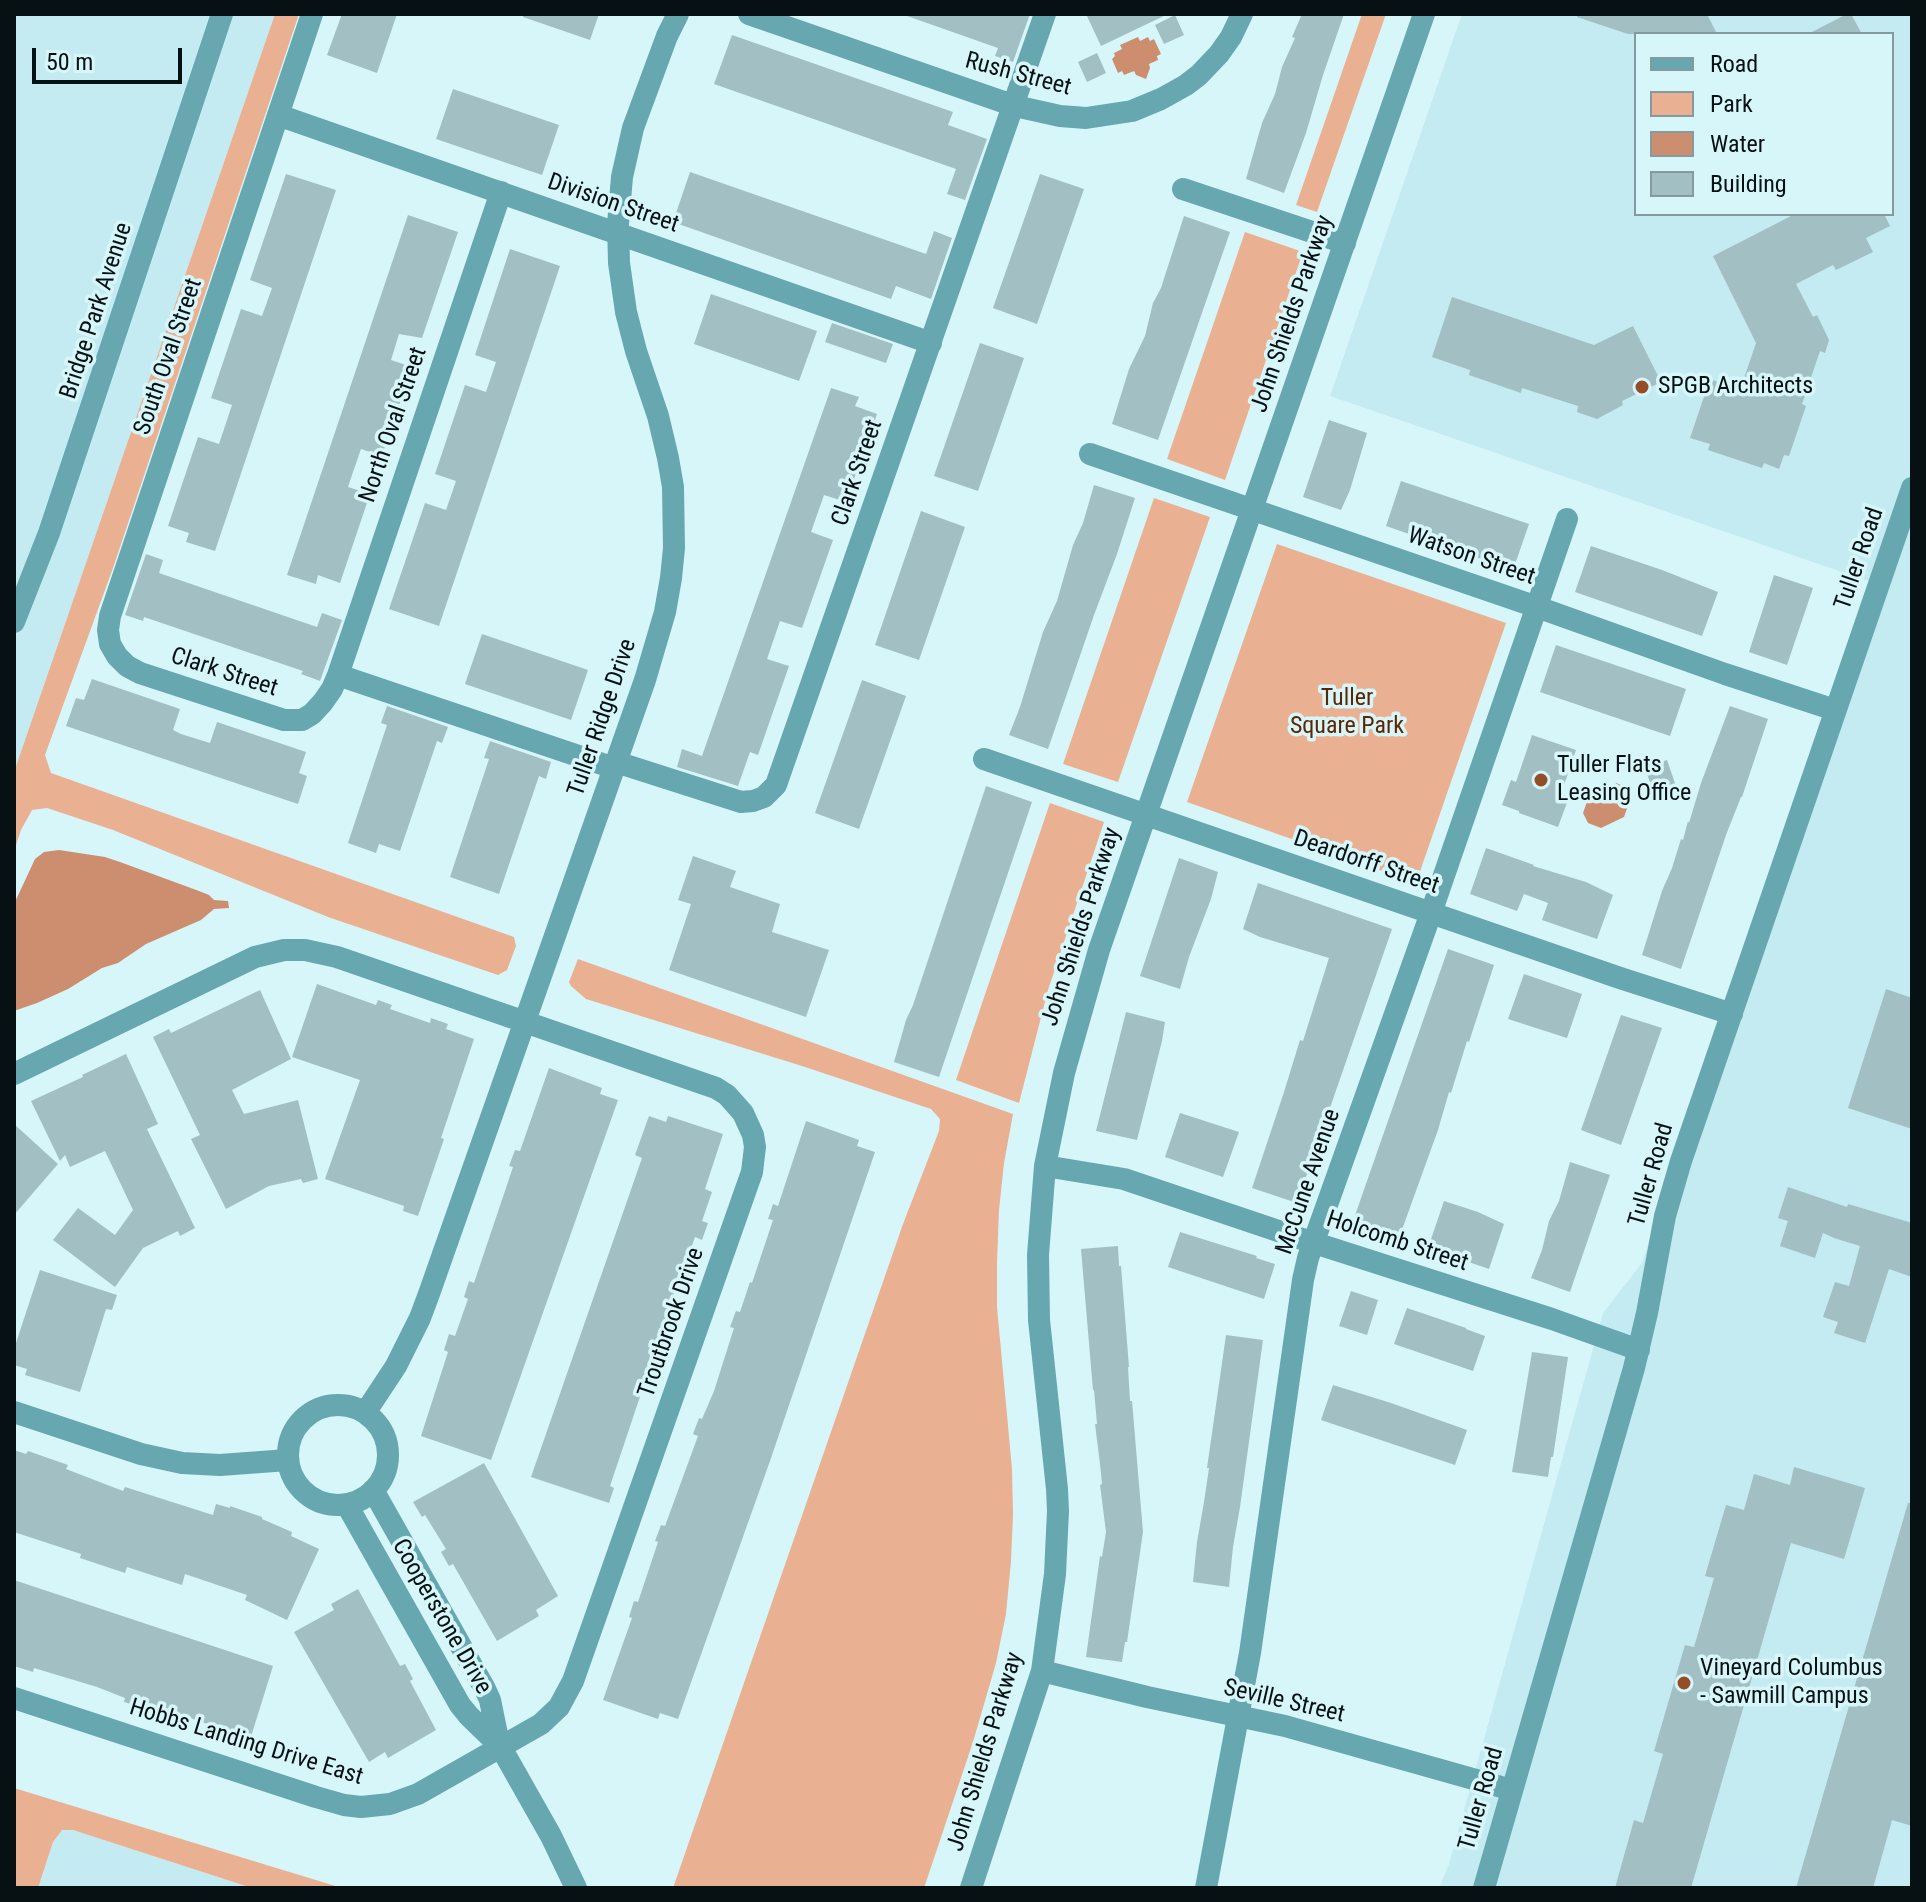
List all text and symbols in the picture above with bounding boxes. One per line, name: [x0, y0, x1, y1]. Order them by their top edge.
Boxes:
scale bar: [36, 32, 186, 82]
legend: [1634, 32, 1894, 216]
street label: Rush Street: [962, 47, 1074, 103]
text: 50 m: [46, 48, 93, 76]
text: Road: [1710, 50, 1758, 78]
text: Park: [1710, 90, 1753, 118]
text: Water: [1710, 130, 1765, 158]
street label: Division Street: [544, 168, 682, 240]
text: Building: [1710, 170, 1787, 198]
street label: John Shields Parkway: [1246, 212, 1340, 416]
street label: Bridge Park Avenue: [55, 219, 139, 403]
street label: South Oval Street: [129, 275, 209, 439]
street label: North Oval Street: [354, 344, 434, 506]
place label: SPGB Architects: [1658, 373, 1813, 401]
marker: SPGB Architects: [1633, 378, 1651, 396]
street label: Clark Street: [826, 416, 890, 530]
street label: Tuller Road: [1829, 504, 1891, 614]
street label: Watson Street: [1404, 522, 1538, 592]
street label: Tuller Ridge Drive: [563, 635, 643, 801]
street label: Clark Street: [167, 642, 281, 704]
park label: Tuller Square Park: [1290, 685, 1404, 741]
place label: Tuller Flats Leasing Office: [1557, 752, 1691, 808]
marker: Tuller Flats Leasing Office: [1532, 771, 1550, 789]
street label: John Shields Parkway: [1036, 824, 1128, 1030]
street label: Deardorff Street: [1289, 825, 1443, 901]
street label: McCune Avenue: [1271, 1106, 1347, 1258]
street label: Tuller Road: [1624, 1120, 1680, 1230]
street label: Holcomb Street: [1323, 1206, 1471, 1278]
street label: Troutbrook Drive: [633, 1244, 711, 1402]
street label: Cooperstone Drive: [385, 1534, 497, 1700]
street label: John Shields Parkway: [942, 1649, 1030, 1855]
place label: Vineyard Columbus - Sawmill Campus: [1700, 1655, 1883, 1711]
street label: Seville Street: [1221, 1674, 1347, 1730]
marker: Vineyard Columbus - Sawmill Campus: [1675, 1674, 1693, 1692]
street label: Hobbs Landing Drive East: [126, 1694, 366, 1792]
street label: Tuller Road: [1454, 1744, 1510, 1854]

